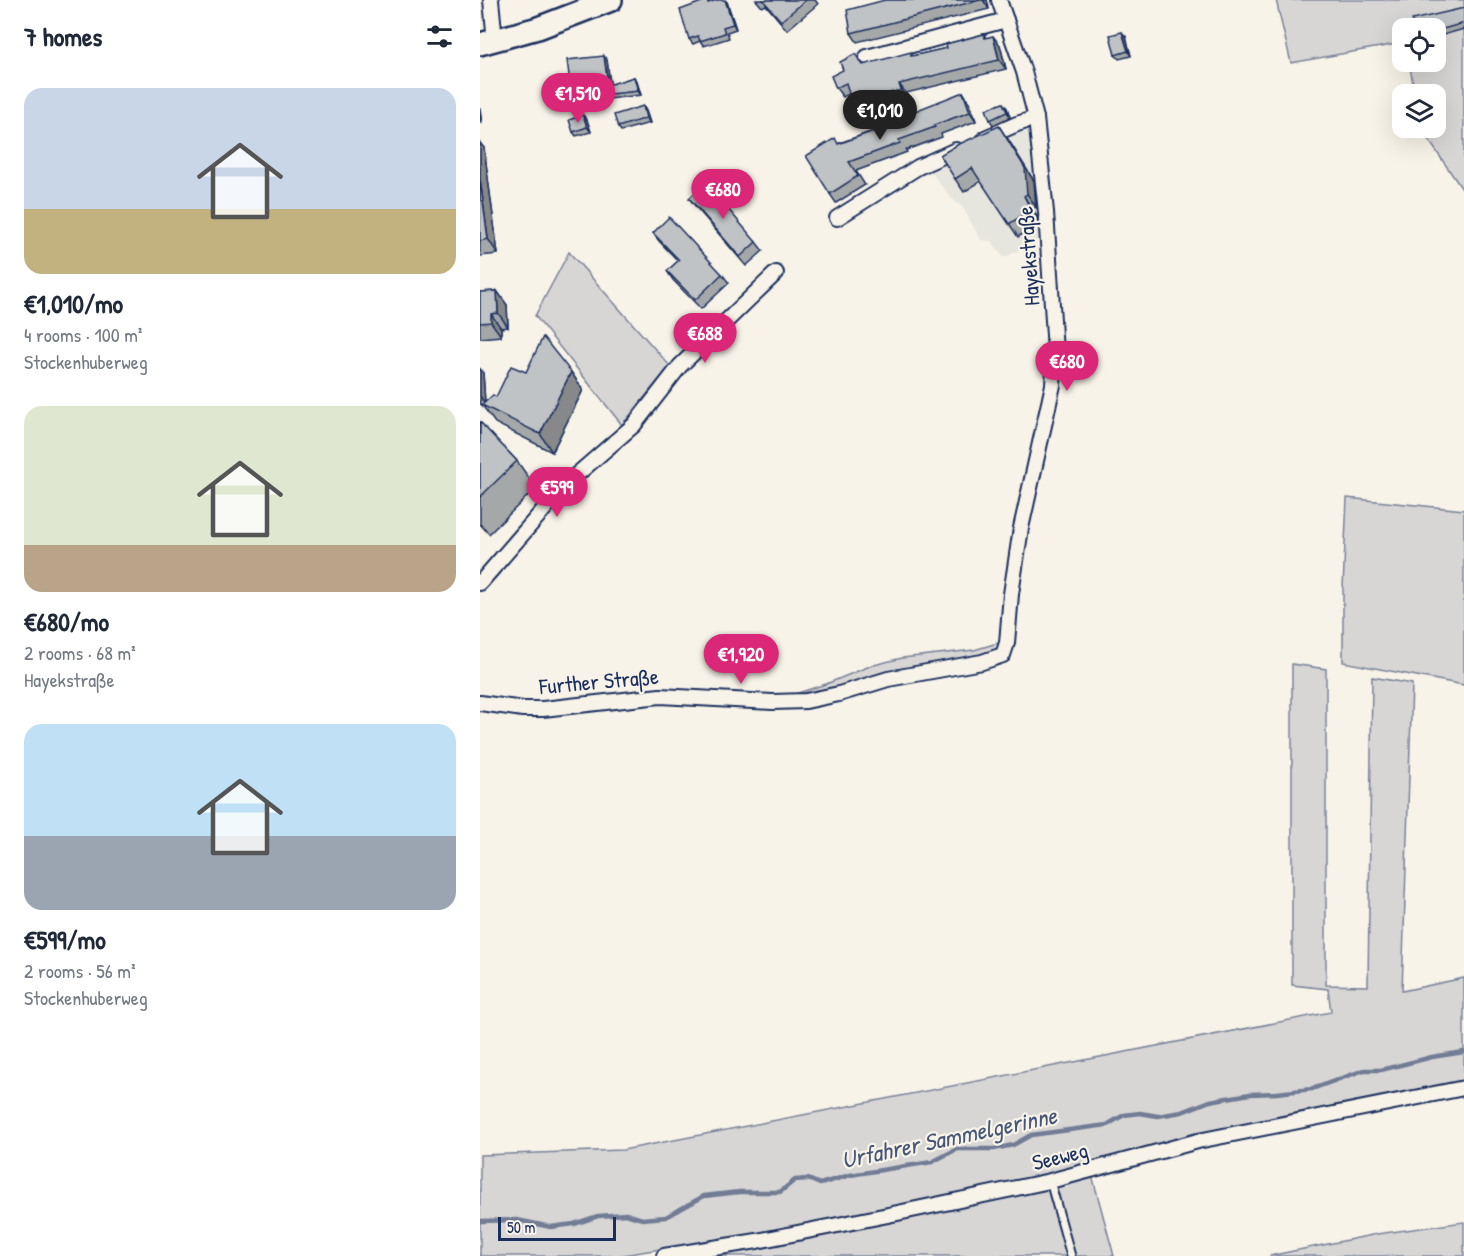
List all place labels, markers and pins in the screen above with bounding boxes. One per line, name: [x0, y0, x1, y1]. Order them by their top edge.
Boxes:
pin: €1,510: [529, 73, 627, 124]
pin: €1,010: [831, 90, 929, 141]
pin: €680: [687, 169, 759, 220]
pin: €688: [669, 313, 741, 364]
pin: €680: [1031, 341, 1103, 392]
pin: €599: [521, 467, 593, 518]
pin: €1,920: [692, 634, 790, 685]

